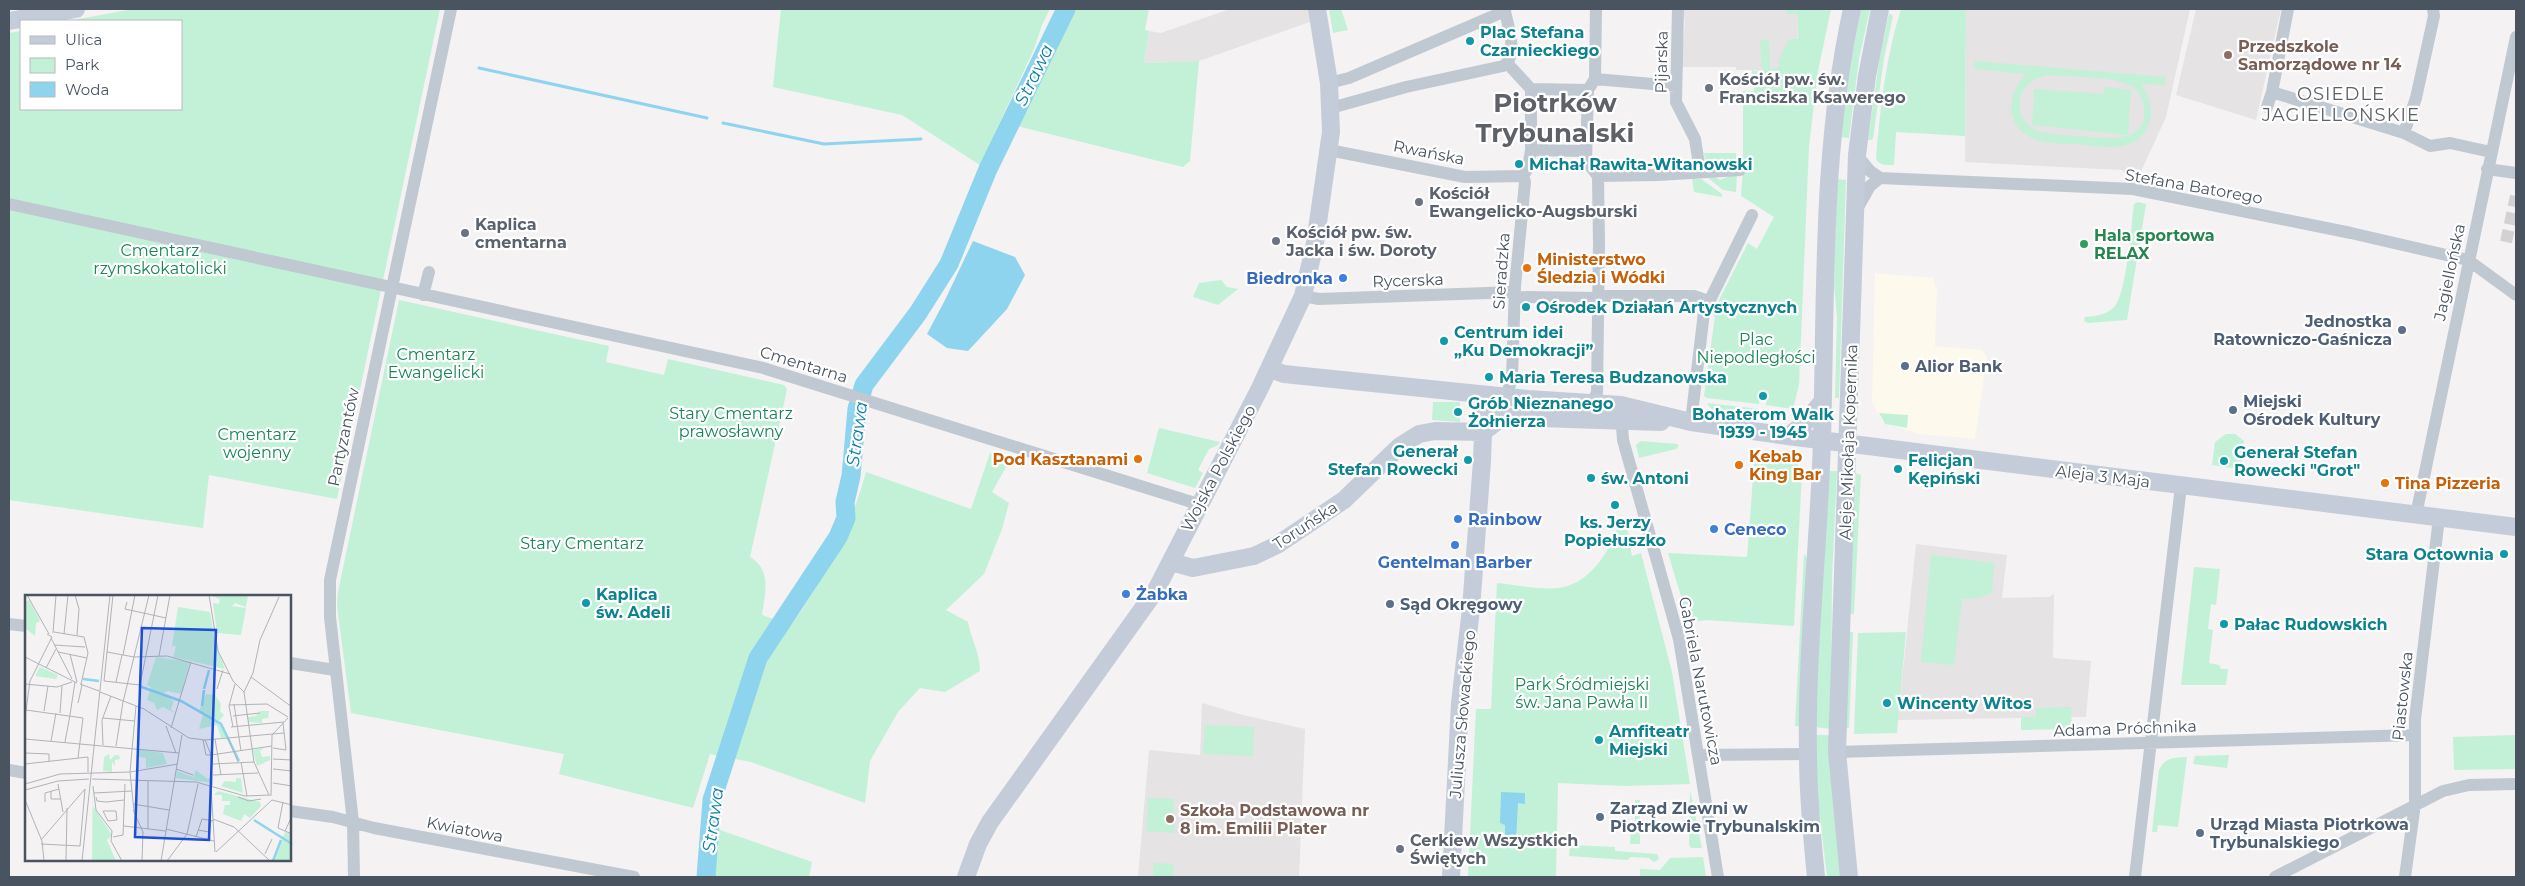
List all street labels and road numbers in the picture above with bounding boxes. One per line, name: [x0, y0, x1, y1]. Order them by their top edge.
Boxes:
street label: Pijarska: [1651, 31, 1672, 93]
street label: Rwańska: [1392, 136, 1466, 169]
street label: Stefana Batorego: [2124, 165, 2264, 208]
street label: Jagiellońska: [2430, 222, 2469, 323]
street label: Sieradzka: [1489, 232, 1514, 310]
street label: Rycerska: [1372, 270, 1444, 291]
street label: Cmentarna: [758, 342, 850, 387]
street label: Aleje Mikołaja Kopernika: [1836, 344, 1861, 540]
street label: Partyzantów: [324, 386, 363, 488]
street label: Wojska Polskiego: [1177, 402, 1260, 535]
street label: Aleja 3 Maja: [2055, 461, 2151, 492]
street label: Toruńska: [1269, 498, 1341, 553]
street label: Gabriela Narutowicza: [1675, 595, 1726, 767]
street label: Juliusza Słowackiego: [1446, 629, 1479, 800]
street label: Piastowska: [2388, 650, 2417, 742]
street label: Adama Próchnika: [2053, 717, 2197, 740]
street label: Kwiatowa: [425, 813, 505, 846]

